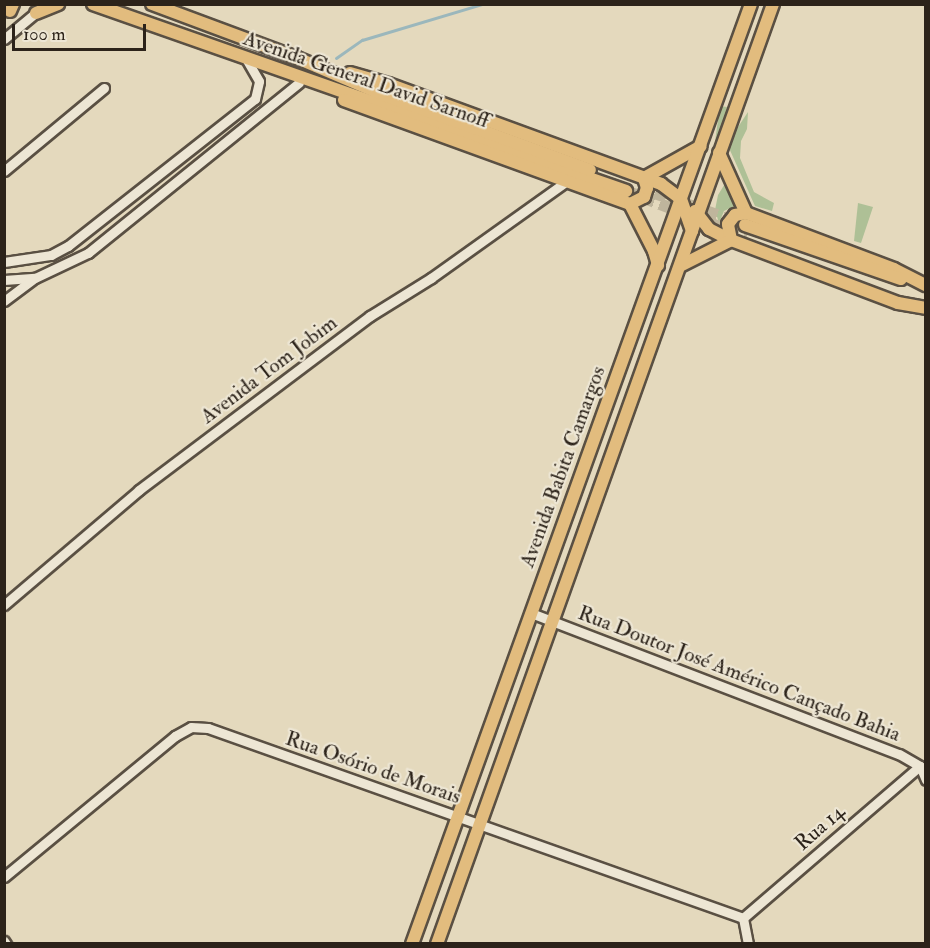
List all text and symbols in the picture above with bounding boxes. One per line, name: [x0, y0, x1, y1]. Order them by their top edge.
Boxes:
scale bar: [15, 12, 148, 50]
text: 100 m: [23, 23, 66, 46]
street label: Avenida General David Sarnoff: [240, 26, 492, 134]
street label: Avenida Tom Jobim: [196, 311, 342, 429]
street label: Avenida Babita Camargos: [515, 363, 611, 571]
street label: Rua Doutor José Américo Cançado Bahia: [574, 601, 904, 747]
street label: Rua Osório de Morais: [282, 726, 464, 810]
street label: Rua 14: [790, 800, 850, 856]

